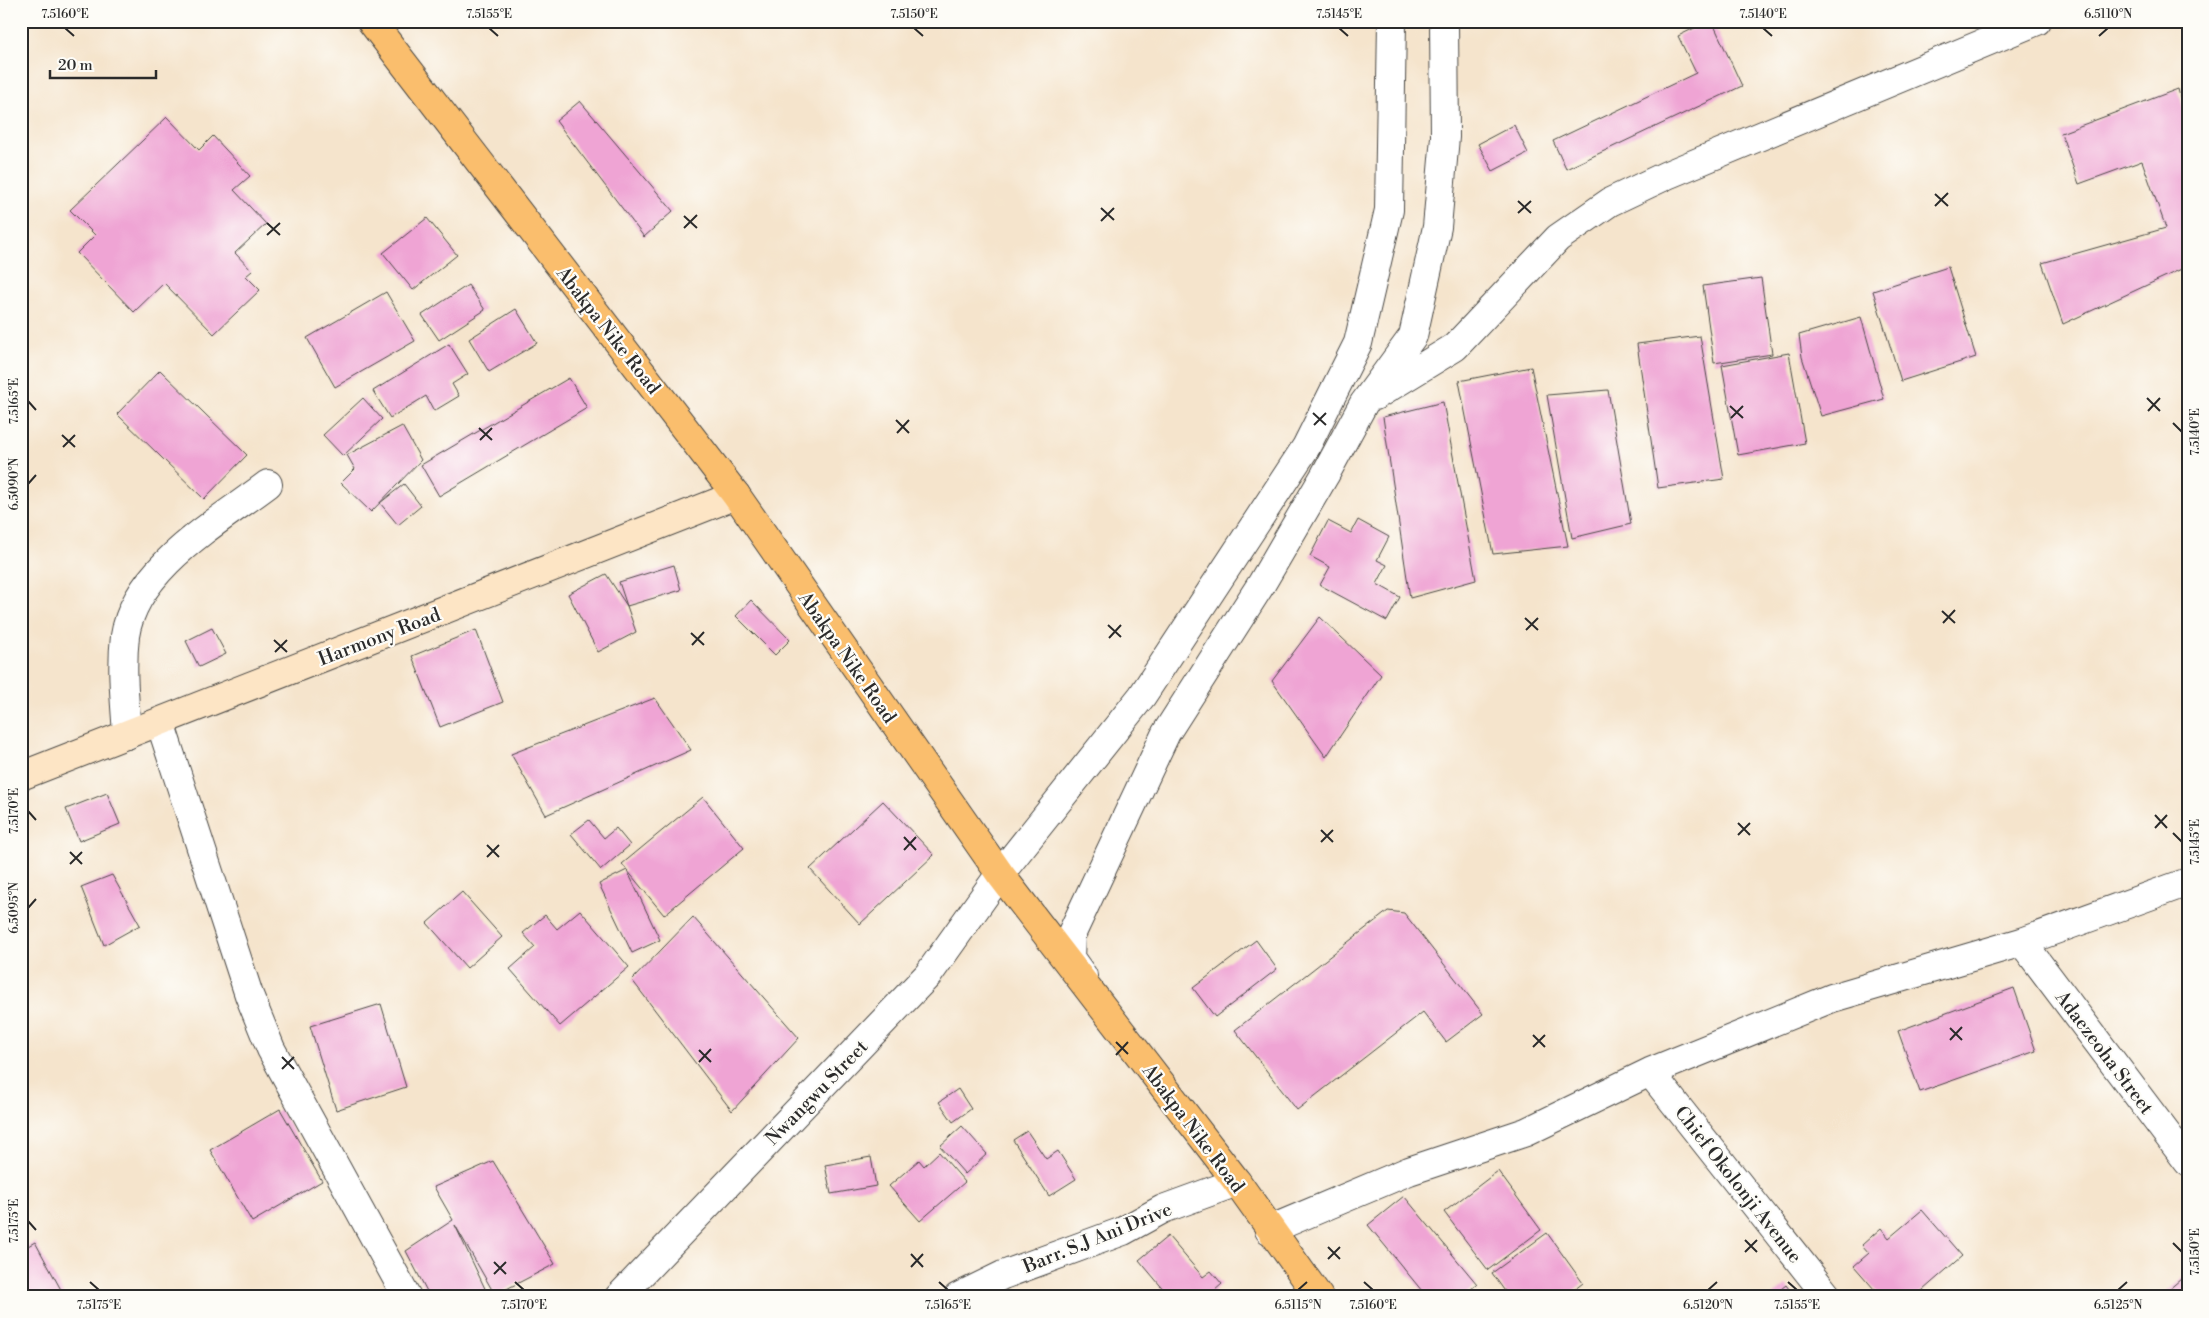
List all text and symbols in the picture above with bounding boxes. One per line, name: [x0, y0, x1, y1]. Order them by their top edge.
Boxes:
text: 7.5160°E: [41, 7, 89, 22]
text: 7.5155°E: [466, 7, 512, 22]
text: 7.5150°E: [890, 7, 938, 22]
text: 7.5145°E: [1316, 7, 1362, 22]
text: 7.5140°E: [1739, 7, 1787, 22]
text: 6.5110°N: [2084, 7, 2132, 22]
scale bar: [50, 48, 156, 80]
text: 20 m: [58, 56, 93, 75]
street label: Abakpa Nike Road: [550, 261, 666, 399]
text: 7.5165°E: [7, 378, 22, 424]
text: 7.5140°E: [2188, 408, 2203, 456]
text: 6.5090°N: [7, 457, 22, 511]
street label: Abakpa Nike Road: [792, 586, 902, 728]
street label: Harmony Road: [315, 603, 444, 671]
text: 7.5170°E: [7, 788, 22, 834]
text: 7.5145°E: [2188, 819, 2203, 865]
text: 6.5095°N: [7, 882, 22, 934]
street label: Adaezeoha Street: [2049, 985, 2159, 1119]
street label: Nwangwu Street: [760, 1035, 873, 1150]
street label: Abakpa Nike Road: [1136, 1059, 1250, 1198]
street label: Chief Okolonji Avenue: [1669, 1101, 1807, 1268]
street label: Barr. S.J Ani Drive: [1018, 1197, 1175, 1279]
text: 7.5175°E: [7, 1199, 22, 1243]
text: 7.5150°E: [2188, 1228, 2203, 1276]
text: 7.5175°E: [77, 1298, 121, 1313]
text: 7.5170°E: [501, 1298, 547, 1313]
text: 7.5165°E: [925, 1298, 971, 1313]
text: 6.5115°N: [1274, 1298, 1322, 1313]
text: 7.5160°E: [1349, 1298, 1397, 1313]
text: 6.5120°N: [1683, 1298, 1733, 1313]
text: 7.5155°E: [1774, 1298, 1820, 1313]
text: 6.5125°N: [2094, 1298, 2142, 1313]

